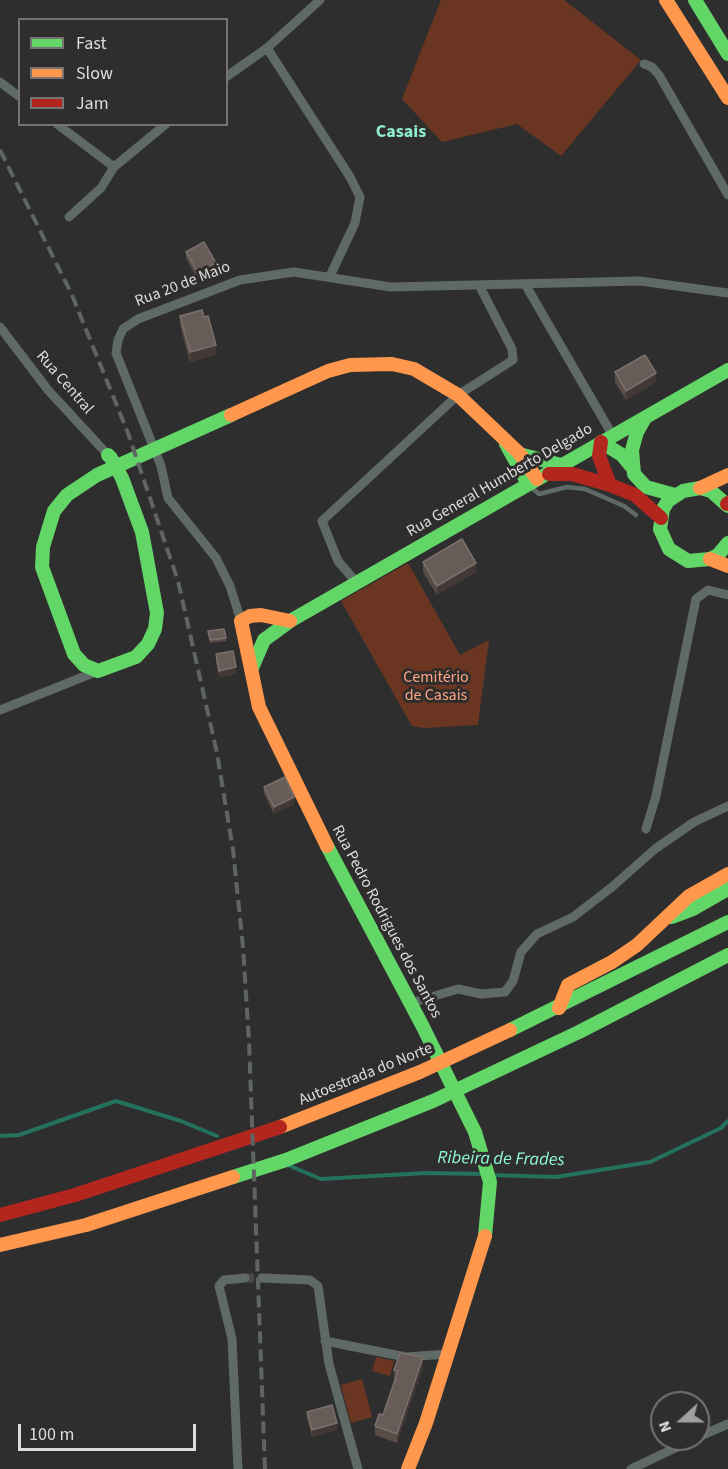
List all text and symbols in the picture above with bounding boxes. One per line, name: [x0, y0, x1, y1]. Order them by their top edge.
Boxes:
legend: [18, 18, 228, 126]
text: Fast: [76, 31, 107, 56]
text: Slow: [76, 61, 113, 86]
text: Jam: [76, 91, 109, 116]
district label: Casais: [376, 122, 426, 144]
street label: Rua 20 de Maio: [133, 258, 233, 312]
street label: Rua Central: [31, 347, 97, 419]
street label: Rua General Humberto Delgado: [404, 420, 596, 542]
park label: Cemitério de Casais: [403, 668, 469, 706]
street label: Rua Pedro Rodrigues dos Santos: [327, 822, 445, 1022]
street label: Autoestrada do Norte: [296, 1039, 436, 1111]
water label: Ribeira de Frades: [437, 1148, 565, 1172]
north arrow: [650, 1391, 710, 1451]
scale bar: [21, 1412, 200, 1450]
text: N: [653, 1418, 677, 1436]
text: 100 m: [29, 1422, 74, 1447]

